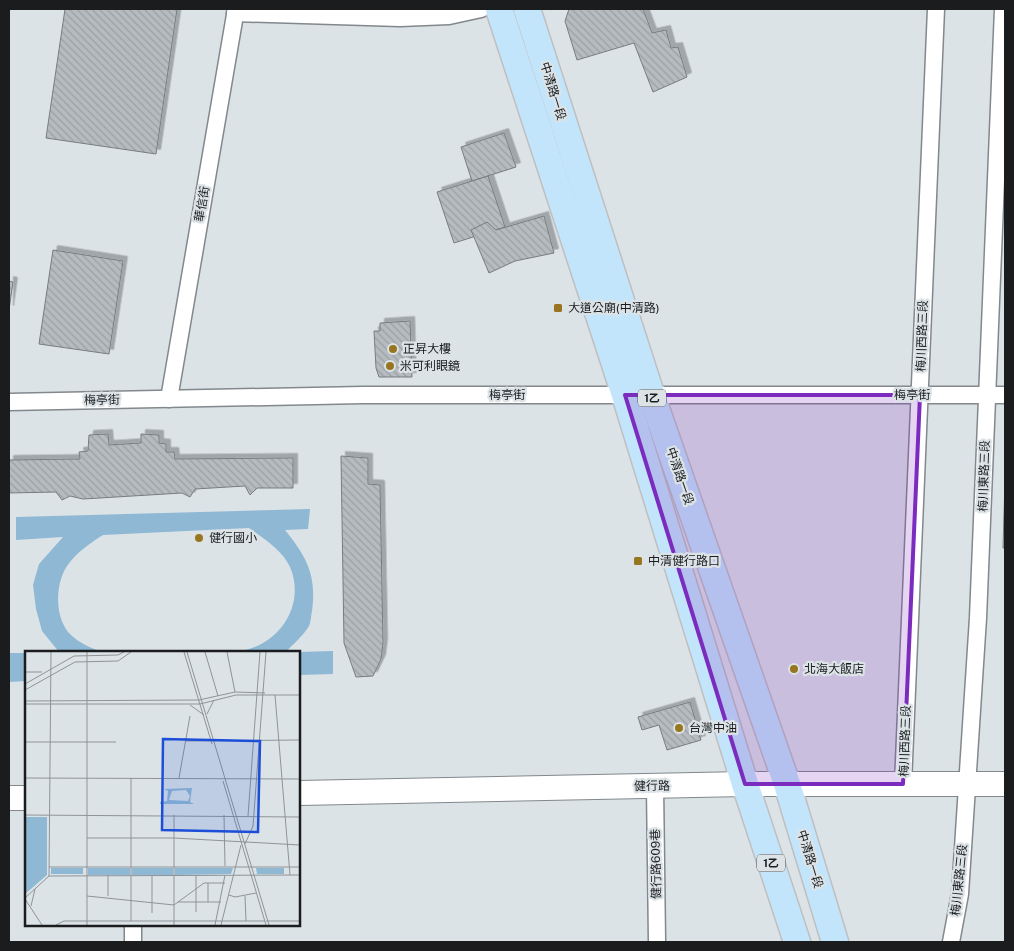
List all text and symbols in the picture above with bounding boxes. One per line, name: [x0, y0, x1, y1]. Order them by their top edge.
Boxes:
street label: 中清路一段: [538, 60, 568, 122]
street label: 華信街: [192, 185, 212, 223]
street label: 梅川西路三段: [914, 300, 930, 372]
place label: 大道公廟(中清路): [568, 301, 659, 315]
marker: 大道公廟(中清路): [552, 302, 564, 314]
place label: 正昇大樓: [403, 342, 451, 356]
marker: 正昇大樓: [387, 343, 399, 355]
place label: 米可利眼鏡: [400, 359, 460, 373]
marker: 米可利眼鏡: [384, 360, 396, 372]
street label: 梅亭街: [489, 388, 525, 402]
street label: 梅亭街: [894, 388, 930, 402]
road number: 1乙: [638, 389, 666, 406]
street label: 梅亭街: [84, 393, 120, 407]
street label: 梅川東路三段: [976, 440, 992, 512]
street label: 中清路一段: [664, 445, 696, 507]
place label: 健行國小: [209, 531, 257, 545]
marker: 健行國小: [193, 532, 205, 544]
place label: 中清健行路口: [648, 554, 720, 568]
marker: 中清健行路口: [632, 555, 644, 567]
inset map: [25, 651, 300, 926]
place label: 北海大飯店: [804, 662, 864, 676]
marker: 北海大飯店: [788, 663, 800, 675]
street label: 梅川西路三段: [897, 705, 913, 777]
place label: 台灣中油: [689, 721, 737, 735]
marker: 台灣中油: [673, 722, 685, 734]
street label: 健行路: [634, 779, 670, 793]
street label: 中清路一段: [795, 828, 825, 890]
street label: 健行路609巷: [648, 829, 664, 899]
street label: 梅川東路三段: [948, 843, 970, 917]
road number: 1乙: [757, 854, 785, 871]

